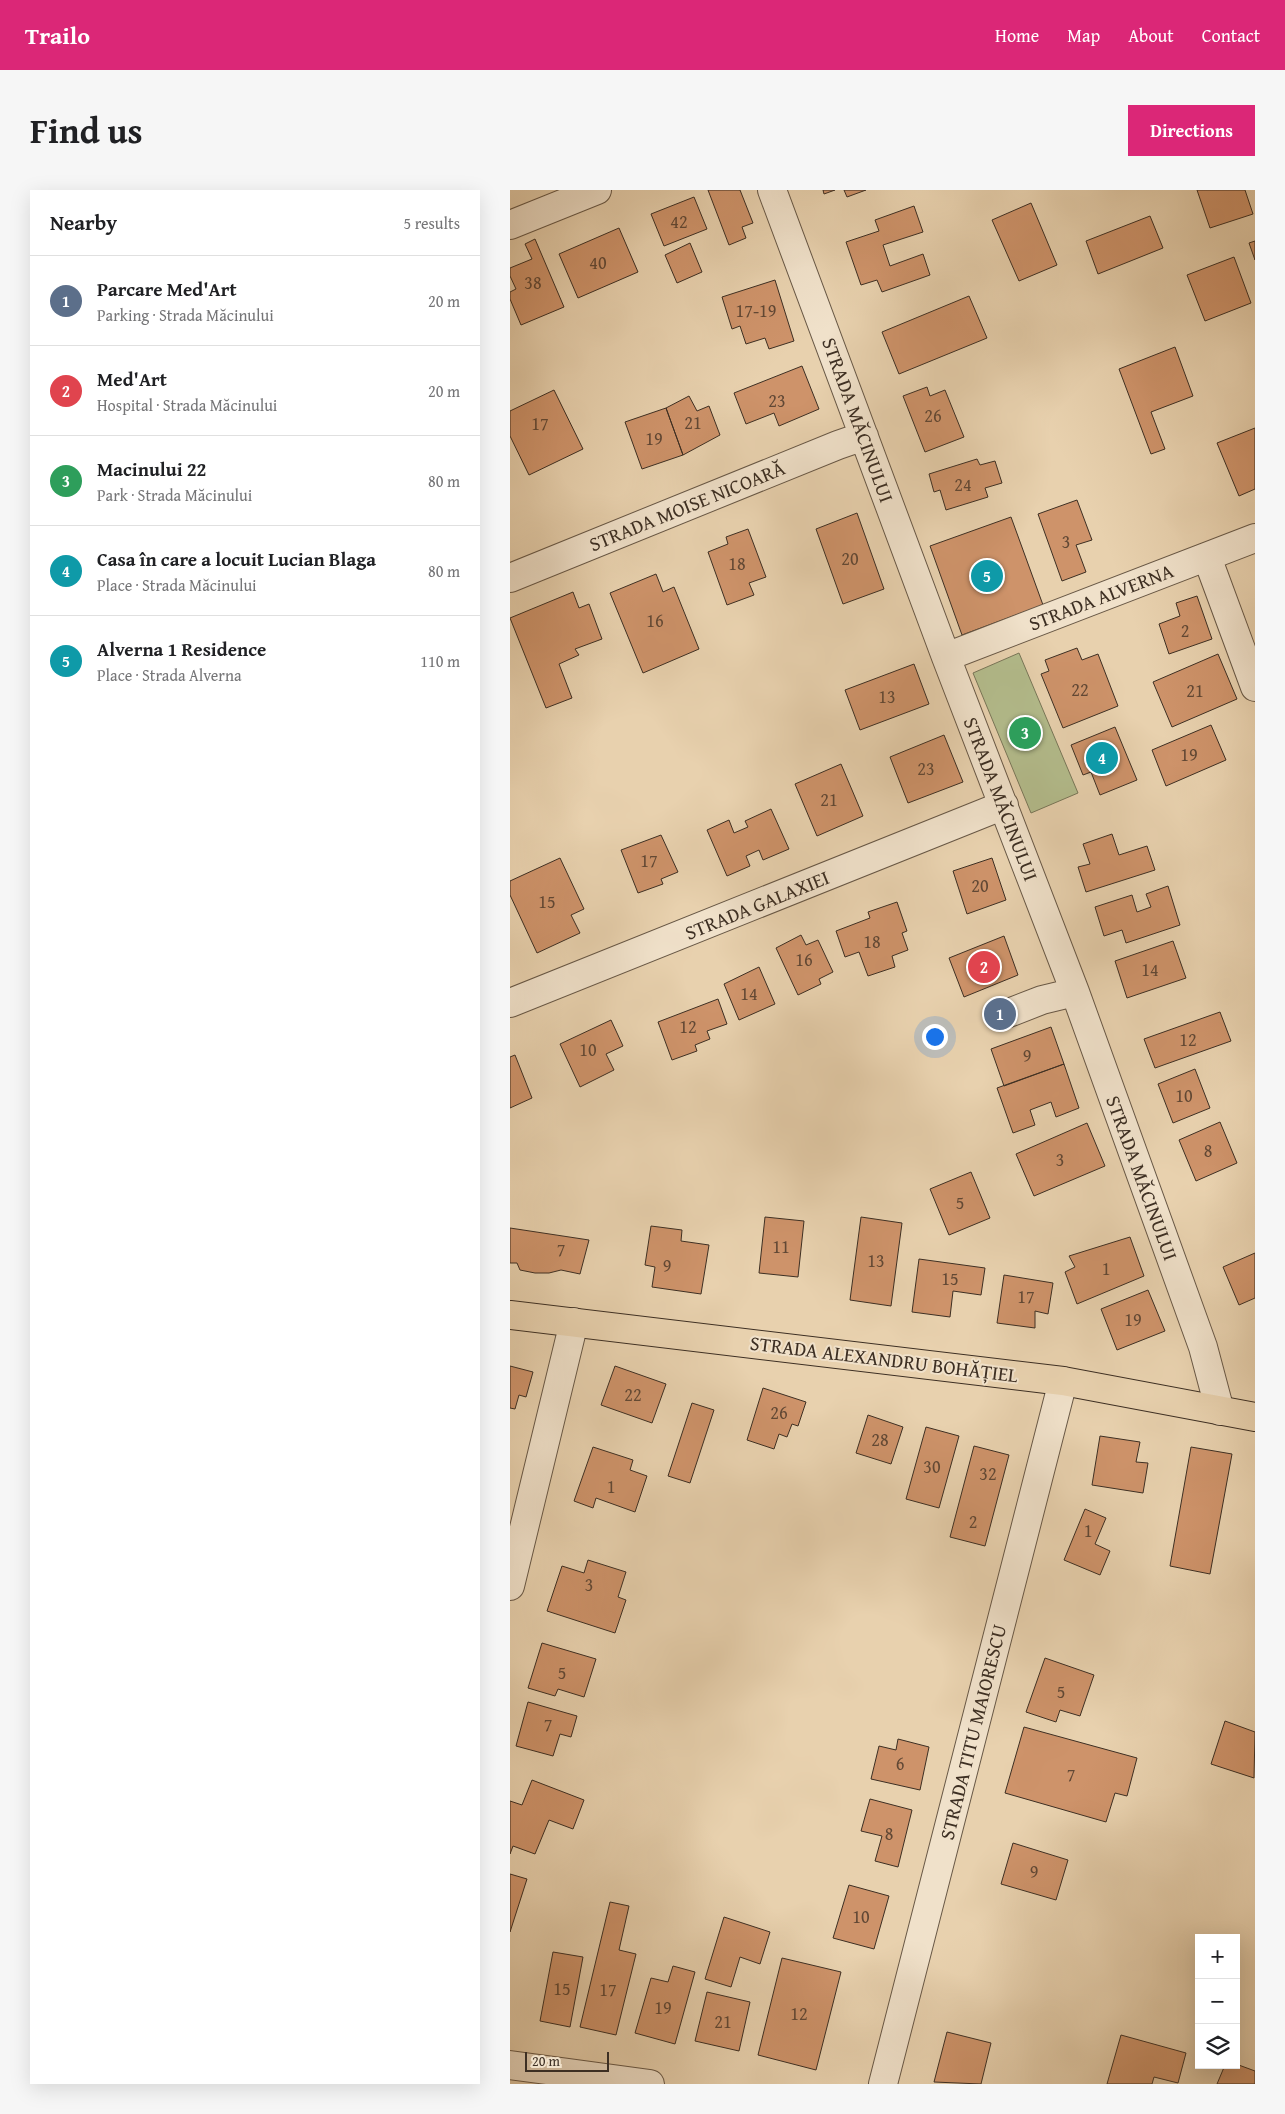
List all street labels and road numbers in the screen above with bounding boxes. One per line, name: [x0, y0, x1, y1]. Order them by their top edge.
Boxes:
street label: STRADA MĂCINULUI: [815, 333, 902, 506]
street label: STRADA MOISE NICOARĂ: [584, 453, 789, 558]
street label: STRADA ALVERNA: [1024, 556, 1177, 637]
street label: STRADA MĂCINULUI: [957, 713, 1046, 885]
street label: STRADA GALAXIEI: [680, 862, 833, 947]
street label: STRADA MĂCINULUI: [1099, 1091, 1186, 1264]
street label: STRADA ALEXANDRU BOHĂȚIEL: [748, 1328, 1020, 1389]
street label: STRADA TITU MAIORESCU: [932, 1621, 1013, 1843]

